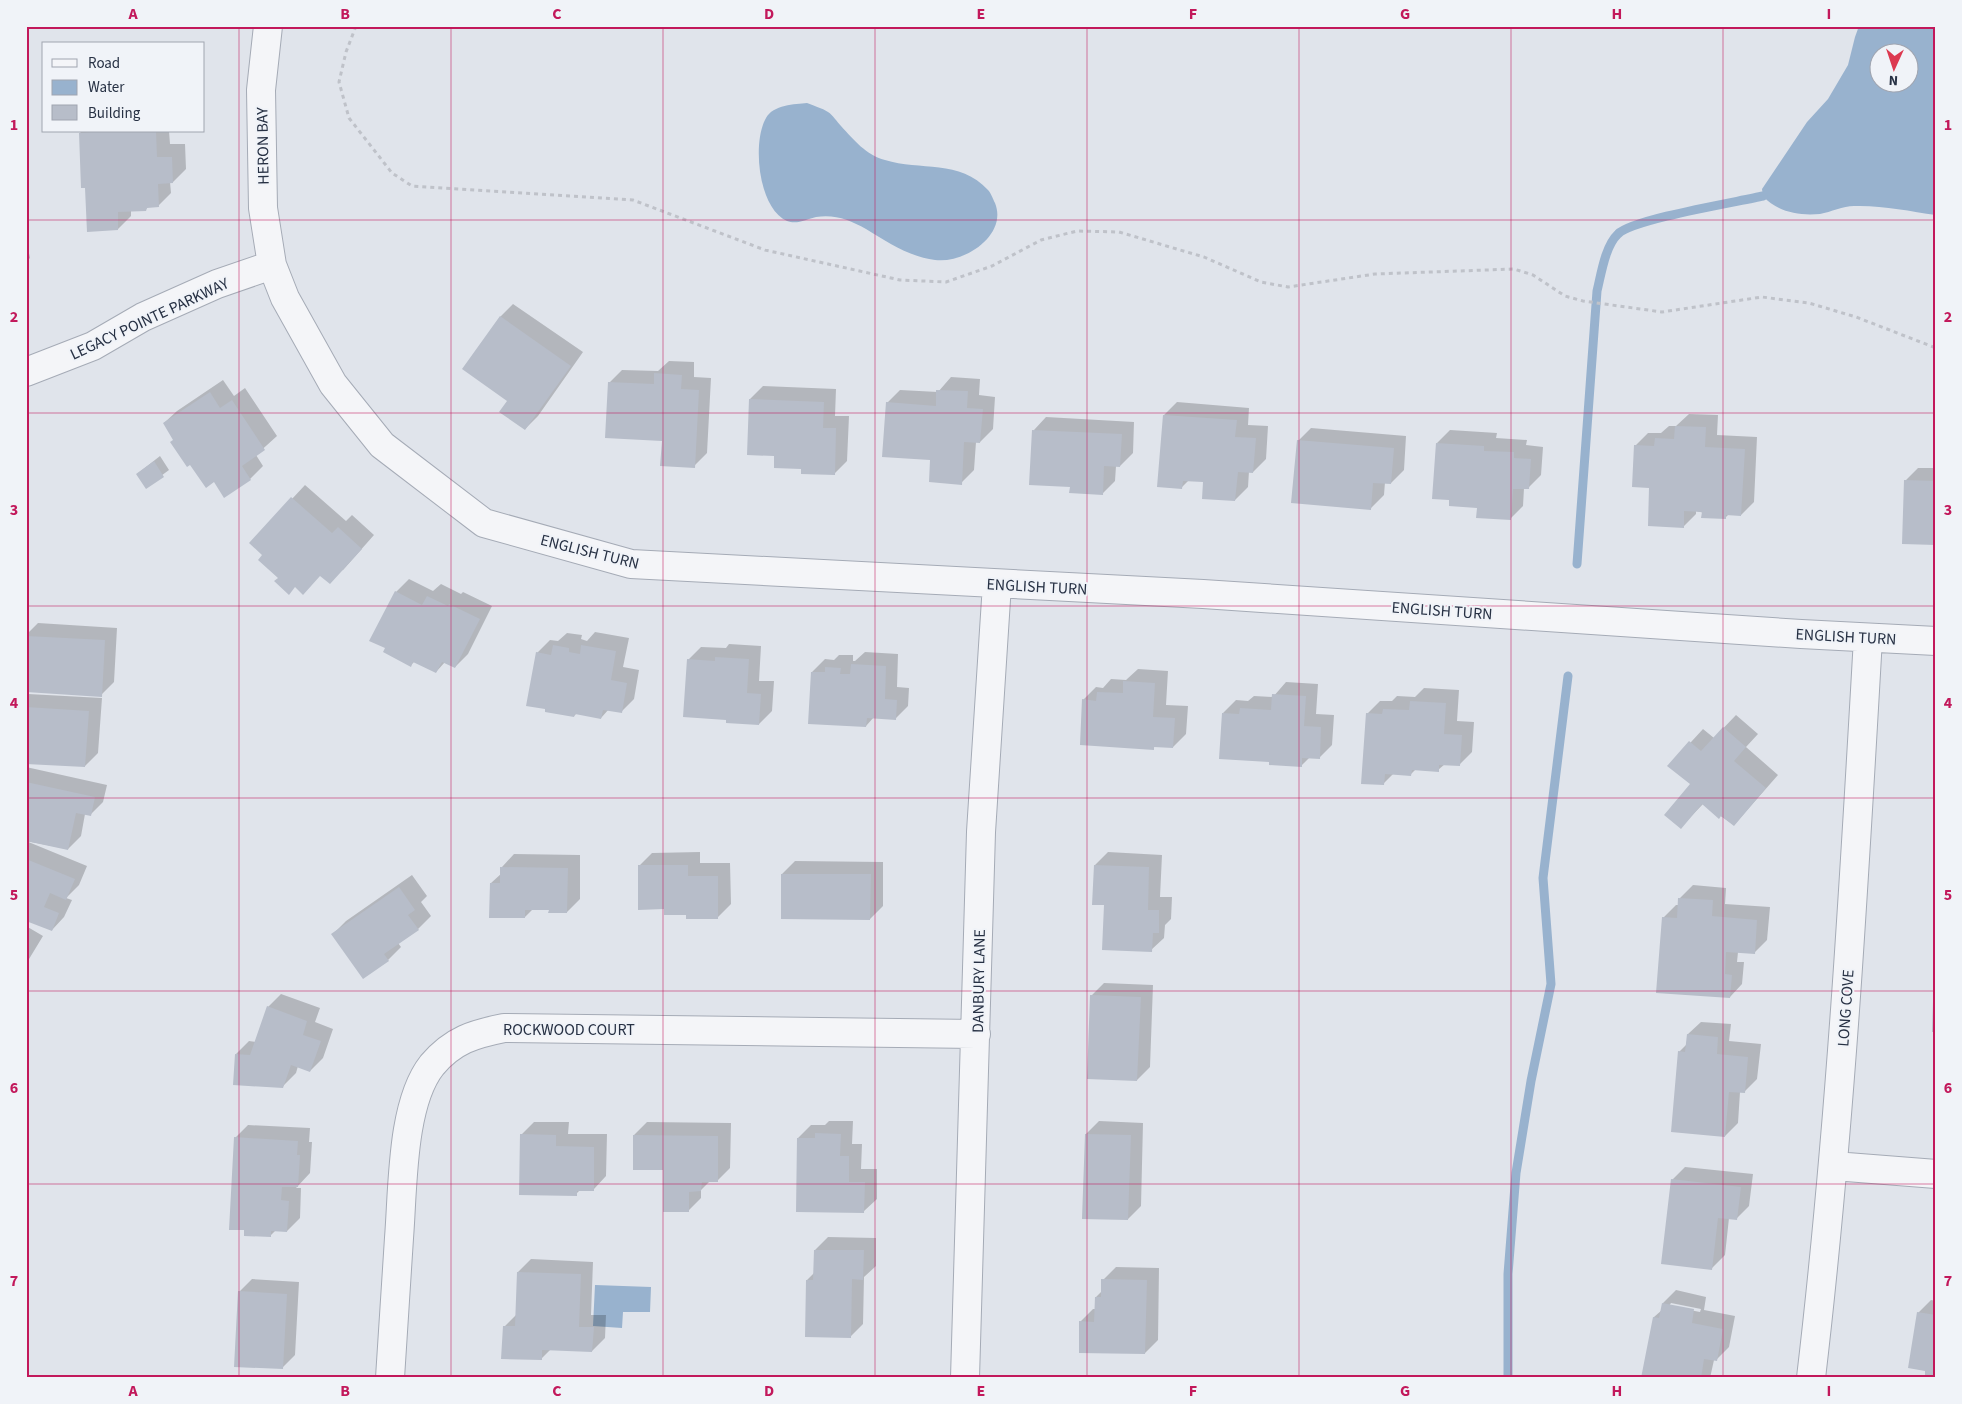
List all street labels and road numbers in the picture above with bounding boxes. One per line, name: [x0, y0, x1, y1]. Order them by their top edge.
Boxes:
street label: HERON BAY: [251, 107, 275, 185]
street label: LEGACY POINTE PARKWAY: [67, 272, 233, 365]
street label: ENGLISH TURN: [538, 529, 642, 575]
street label: ENGLISH TURN: [986, 573, 1088, 601]
street label: ENGLISH TURN: [1391, 596, 1493, 625]
street label: ENGLISH TURN: [1795, 623, 1897, 651]
street label: DANBURY LANE: [967, 929, 991, 1033]
street label: LONG COVE: [1832, 969, 1860, 1047]
street label: ROCKWOOD COURT: [503, 1019, 635, 1041]

